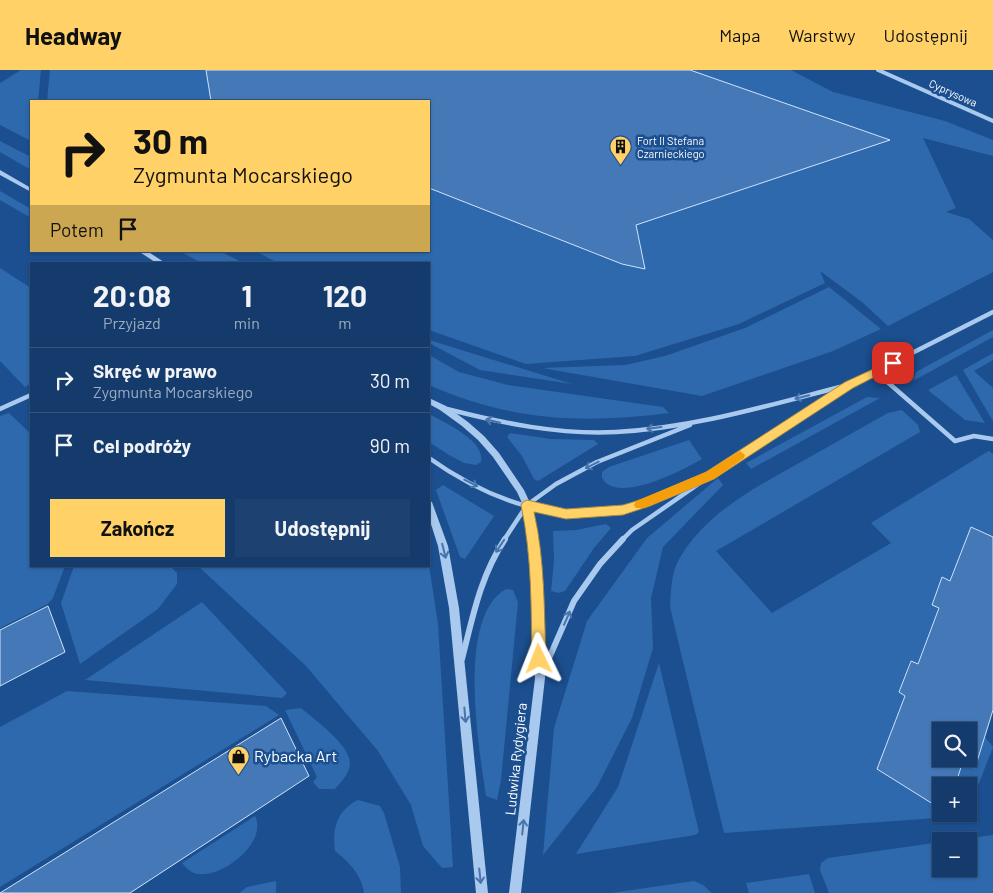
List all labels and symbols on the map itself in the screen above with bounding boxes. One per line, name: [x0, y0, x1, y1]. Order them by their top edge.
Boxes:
street label: Cyprysowa: [927, 76, 979, 109]
place label: Fort II Stefana Czarnieckiego: [637, 134, 705, 160]
building icon: Fort II Stefana Czarnieckiego: [609, 135, 633, 166]
pin: [872, 342, 914, 384]
one-way arrow: [794, 392, 810, 402]
one-way arrow: [485, 416, 501, 425]
one-way arrow: [647, 423, 663, 433]
one-way arrow: [585, 460, 600, 470]
one-way arrow: [463, 479, 478, 488]
one-way arrow: [495, 539, 505, 553]
one-way arrow: [439, 542, 449, 558]
one-way arrow: [563, 611, 572, 626]
position arrow: [512, 632, 564, 684]
street label: Ludwika Rydygiera: [501, 702, 530, 816]
one-way arrow: [460, 706, 469, 722]
shop icon: Rybacka Art: [226, 744, 250, 775]
place label: Rybacka Art: [254, 746, 337, 765]
one-way arrow: [518, 819, 528, 835]
one-way arrow: [475, 868, 485, 884]

